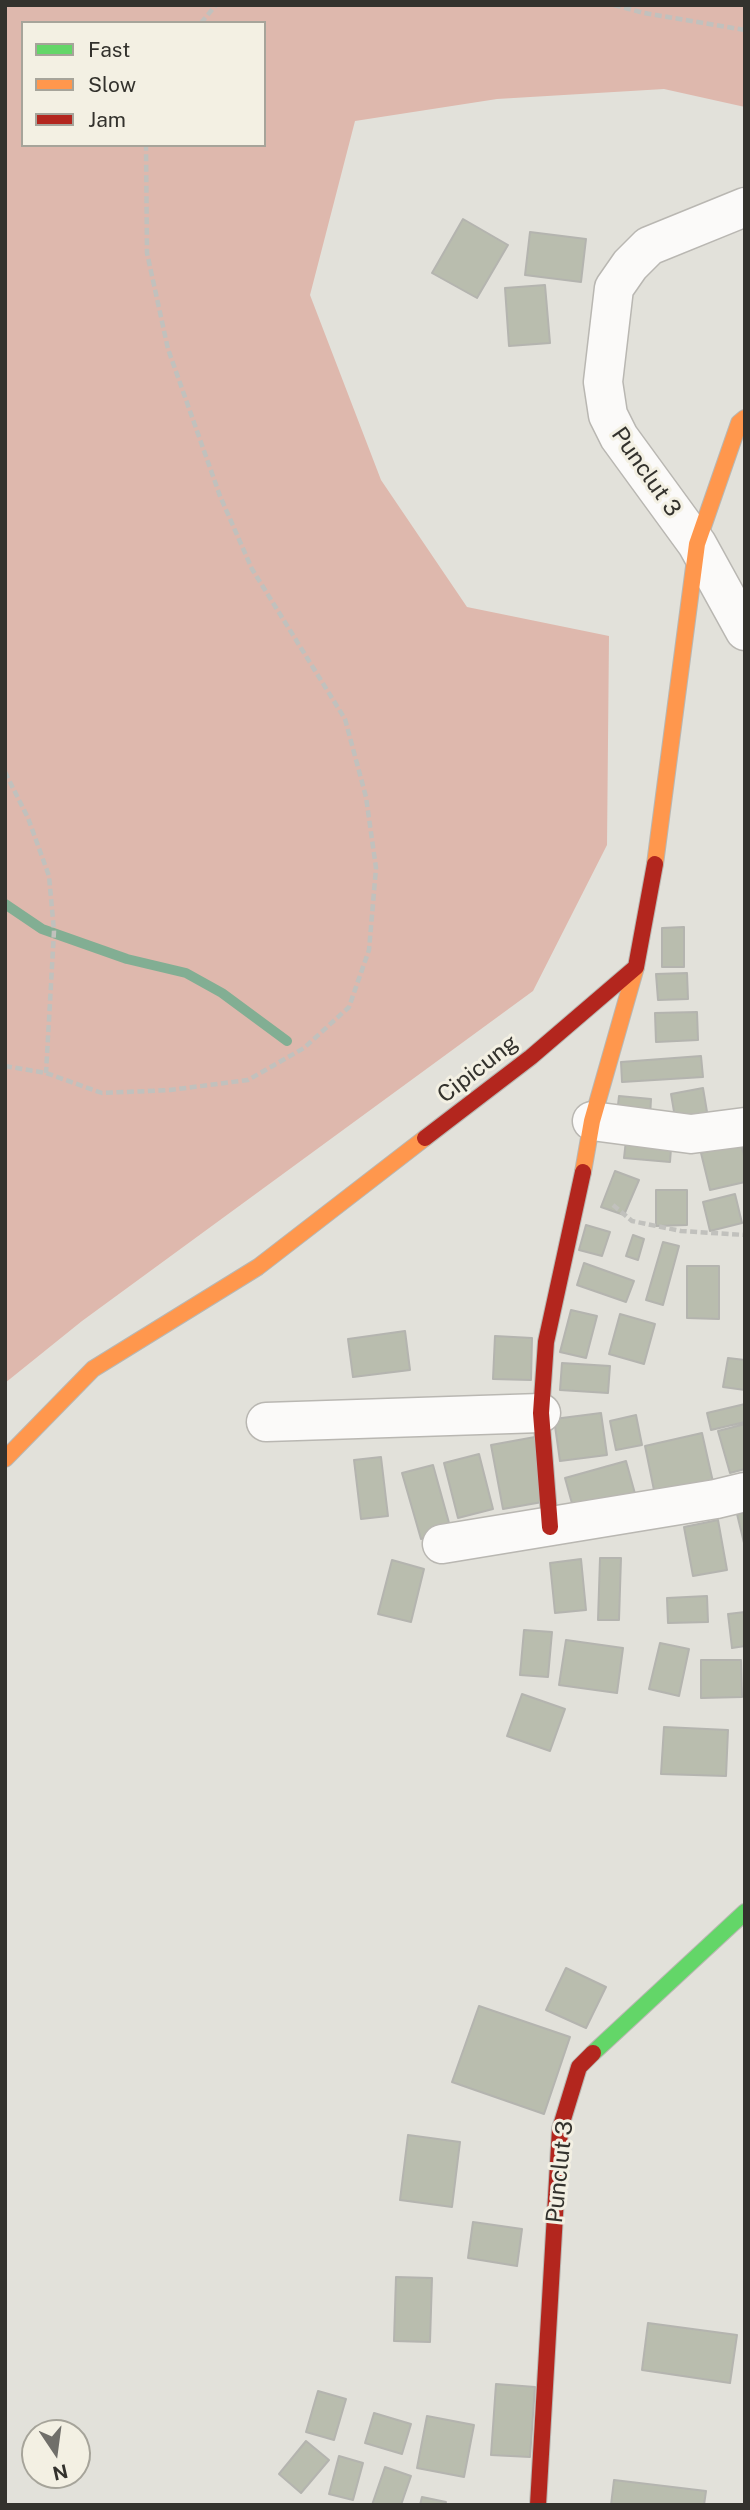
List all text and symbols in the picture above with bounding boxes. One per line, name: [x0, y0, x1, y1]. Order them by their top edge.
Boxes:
legend: [21, 21, 266, 147]
text: Fast: [88, 37, 130, 62]
text: Slow: [88, 72, 136, 97]
text: Jam: [88, 107, 126, 132]
street label: Punclut 3: [605, 422, 687, 522]
street label: Cipicung: [432, 1029, 524, 1109]
street label: Punclut 3: [541, 2120, 579, 2224]
north arrow: [21, 2419, 91, 2489]
text: N: [51, 2460, 70, 2485]

